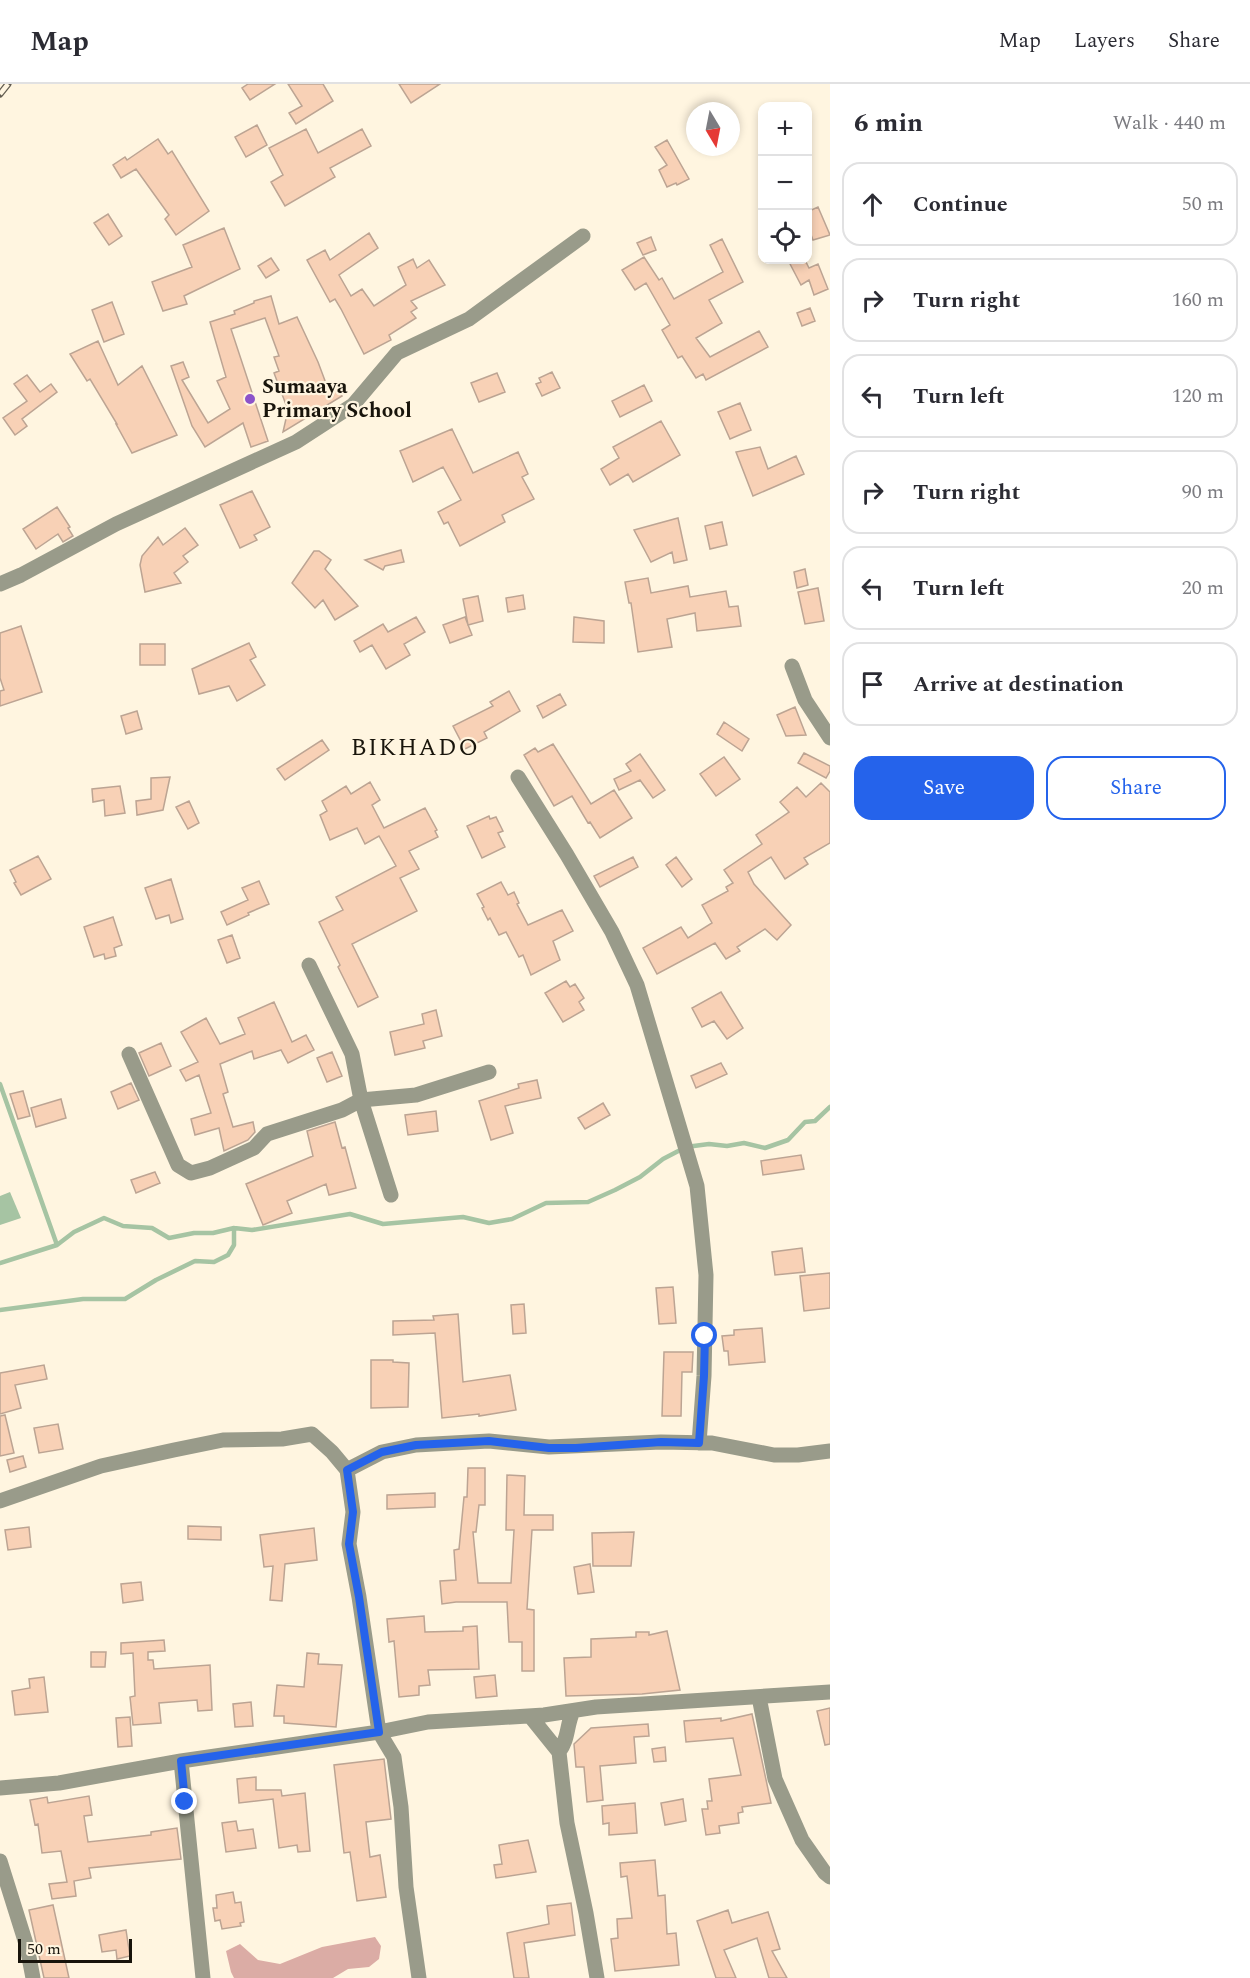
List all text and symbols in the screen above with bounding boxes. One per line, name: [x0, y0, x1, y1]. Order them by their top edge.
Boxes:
text: Map: [30, 20, 89, 63]
text: Map: [999, 25, 1041, 57]
text: Layers: [1074, 25, 1135, 57]
text: Share: [1168, 25, 1220, 57]
north arrow: [686, 102, 740, 156]
map controls: [758, 102, 812, 264]
button: +: [758, 102, 812, 156]
text: 6 min: [854, 103, 923, 143]
text: Walk · 440 m: [1113, 108, 1226, 138]
button: −: [758, 156, 812, 210]
icon: ahead: [856, 188, 889, 221]
text: Continue: [913, 188, 1008, 221]
text: 50 m: [1182, 189, 1224, 219]
button: locate: [758, 210, 812, 264]
icon: right: [856, 284, 889, 317]
text: Turn right: [913, 284, 1020, 317]
text: 160 m: [1172, 285, 1224, 315]
place label: Sumaaya Primary School: [262, 371, 412, 427]
icon: left: [856, 380, 889, 413]
text: Turn left: [913, 380, 1005, 413]
text: 120 m: [1172, 381, 1224, 411]
marker: Sumaaya Primary School: [243, 392, 257, 406]
icon: right: [856, 476, 889, 509]
text: Turn right: [913, 476, 1020, 509]
text: 90 m: [1182, 477, 1224, 507]
icon: left: [856, 572, 889, 605]
text: Turn left: [913, 572, 1005, 605]
text: 20 m: [1182, 573, 1224, 603]
icon: arrive: [856, 668, 889, 701]
text: Arrive at destination: [913, 668, 1124, 701]
district label: BIKHADO: [351, 730, 479, 766]
button: Save: [854, 756, 1034, 820]
button: Share: [1046, 756, 1226, 820]
route start: [691, 1322, 717, 1348]
route end: [171, 1788, 197, 1814]
scale bar: [18, 1936, 132, 1964]
text: 50 m: [27, 1937, 61, 1961]

